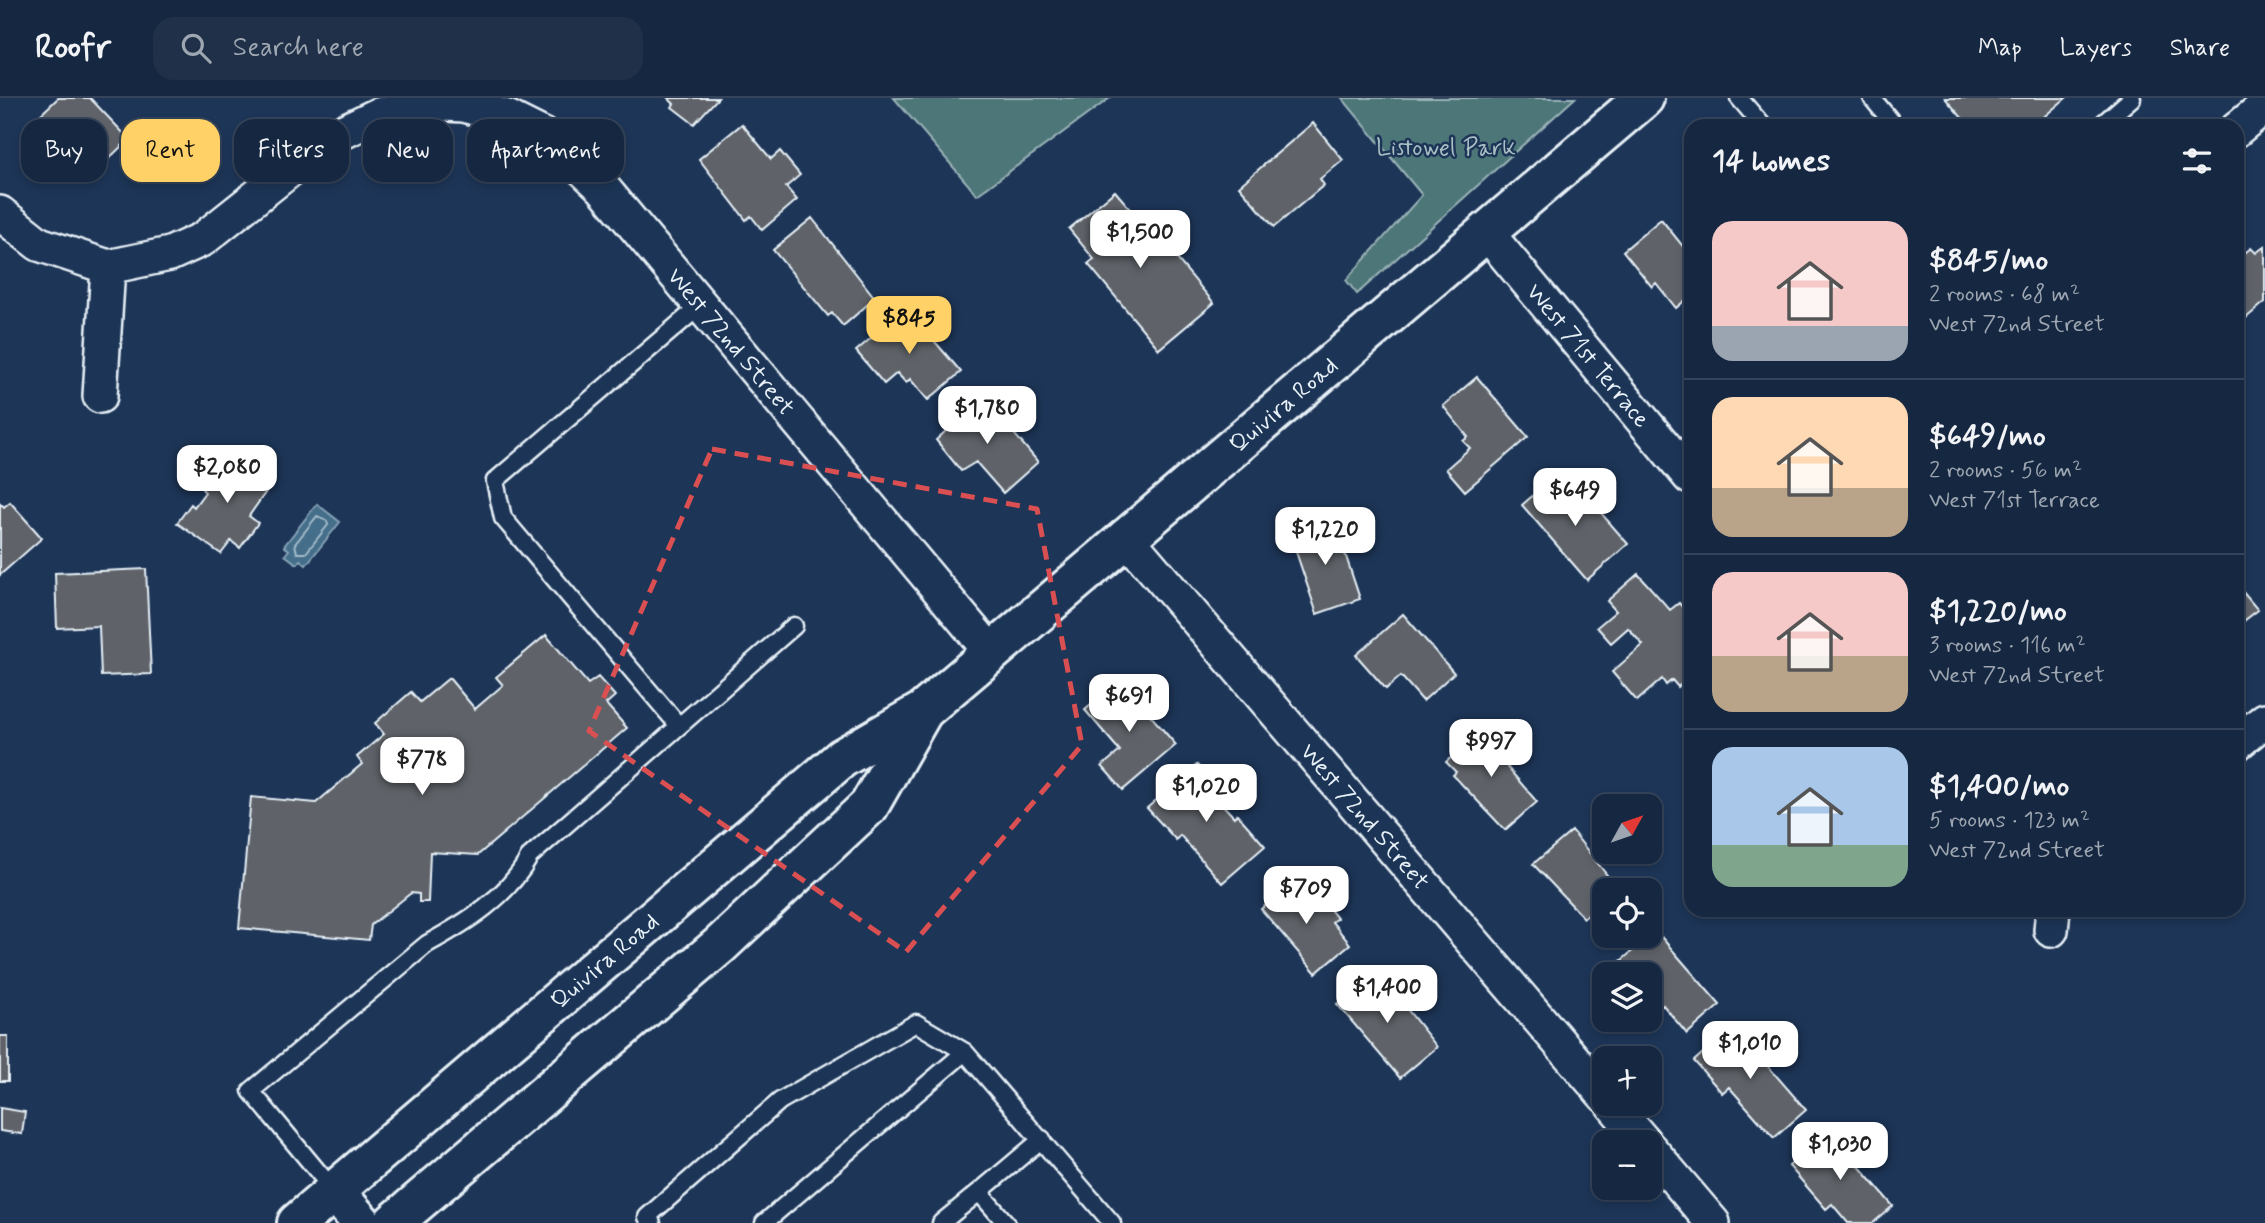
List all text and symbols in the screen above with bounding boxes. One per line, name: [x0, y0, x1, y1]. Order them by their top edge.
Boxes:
search box: [153, 17, 643, 80]
text: Roofr: [35, 26, 111, 70]
icon: search: [177, 29, 215, 67]
text: Search here: [233, 31, 364, 65]
text: Map: [1978, 33, 2022, 64]
text: Layers: [2060, 33, 2132, 64]
text: Share: [2170, 33, 2230, 64]
chip: Buy: [21, 119, 107, 182]
chip: Rent: [121, 119, 220, 182]
chip: Filters: [234, 119, 349, 182]
chip: New: [363, 119, 453, 182]
chip: Apartment: [467, 119, 624, 182]
park label: Listowel Park: [1376, 133, 1516, 164]
text: 14 homes: [1712, 142, 1830, 181]
icon: filters: [2178, 142, 2216, 180]
pin: $1,500: [1083, 211, 1197, 270]
text: $1,500: [1106, 218, 1174, 248]
text: $845/mo: [1929, 241, 2048, 280]
icon: home: [1768, 249, 1852, 333]
street label: West 72nd Street: [659, 262, 801, 423]
street label: West 71st Terrace: [1519, 278, 1656, 435]
text: 2 rooms · 68 m²: [1929, 280, 2080, 310]
pin: $845: [868, 296, 950, 356]
text: $845: [882, 304, 936, 334]
text: West 72nd Street: [1929, 310, 2105, 340]
street label: Quivira Road: [1224, 351, 1345, 461]
pin: $1,780: [930, 386, 1044, 446]
text: $1,780: [954, 394, 1020, 424]
text: $649/mo: [1929, 417, 2046, 456]
icon: home: [1768, 425, 1852, 509]
pin: $2,080: [170, 446, 284, 505]
text: $2,080: [193, 453, 261, 483]
text: 2 rooms · 56 m²: [1929, 456, 2082, 486]
pin: $649: [1534, 468, 1616, 528]
text: $649: [1549, 476, 1601, 506]
text: West 71st Terrace: [1929, 486, 2100, 516]
pin: $1,220: [1268, 508, 1382, 567]
text: $1,220: [1291, 515, 1359, 545]
text: $1,220/mo: [1929, 592, 2067, 631]
icon: home: [1768, 600, 1852, 684]
text: 3 rooms · 116 m²: [1929, 631, 2086, 661]
text: West 72nd Street: [1929, 661, 2105, 691]
pin: $691: [1088, 674, 1170, 734]
text: $691: [1105, 682, 1153, 712]
pin: $997: [1450, 720, 1532, 779]
text: $997: [1465, 727, 1517, 757]
street label: West 72nd Street: [1292, 737, 1436, 897]
pin: $778: [381, 738, 463, 797]
text: $778: [396, 745, 448, 775]
pin: $1,020: [1149, 764, 1263, 824]
text: $1,400/mo: [1929, 767, 2069, 806]
text: $1,020: [1172, 772, 1240, 802]
icon: home: [1768, 775, 1852, 859]
north arrow: [1592, 794, 1662, 864]
map controls: [1592, 794, 1662, 1200]
text: 5 rooms · 123 m²: [1929, 806, 2090, 836]
text: West 72nd Street: [1929, 836, 2105, 866]
pin: $709: [1265, 866, 1347, 926]
text: $709: [1280, 874, 1332, 904]
button: locate: [1592, 878, 1662, 948]
street label: Quivira Road: [545, 907, 666, 1017]
button: layers: [1592, 962, 1662, 1032]
pin: $1,400: [1330, 965, 1444, 1025]
text: $1,400: [1352, 973, 1422, 1003]
pin: $1,010: [1693, 1021, 1807, 1081]
text: $1,010: [1718, 1029, 1782, 1059]
button: +: [1592, 1046, 1662, 1116]
pin: $1,030: [1783, 1122, 1897, 1182]
button: −: [1592, 1130, 1662, 1200]
text: $1,030: [1808, 1130, 1872, 1160]

